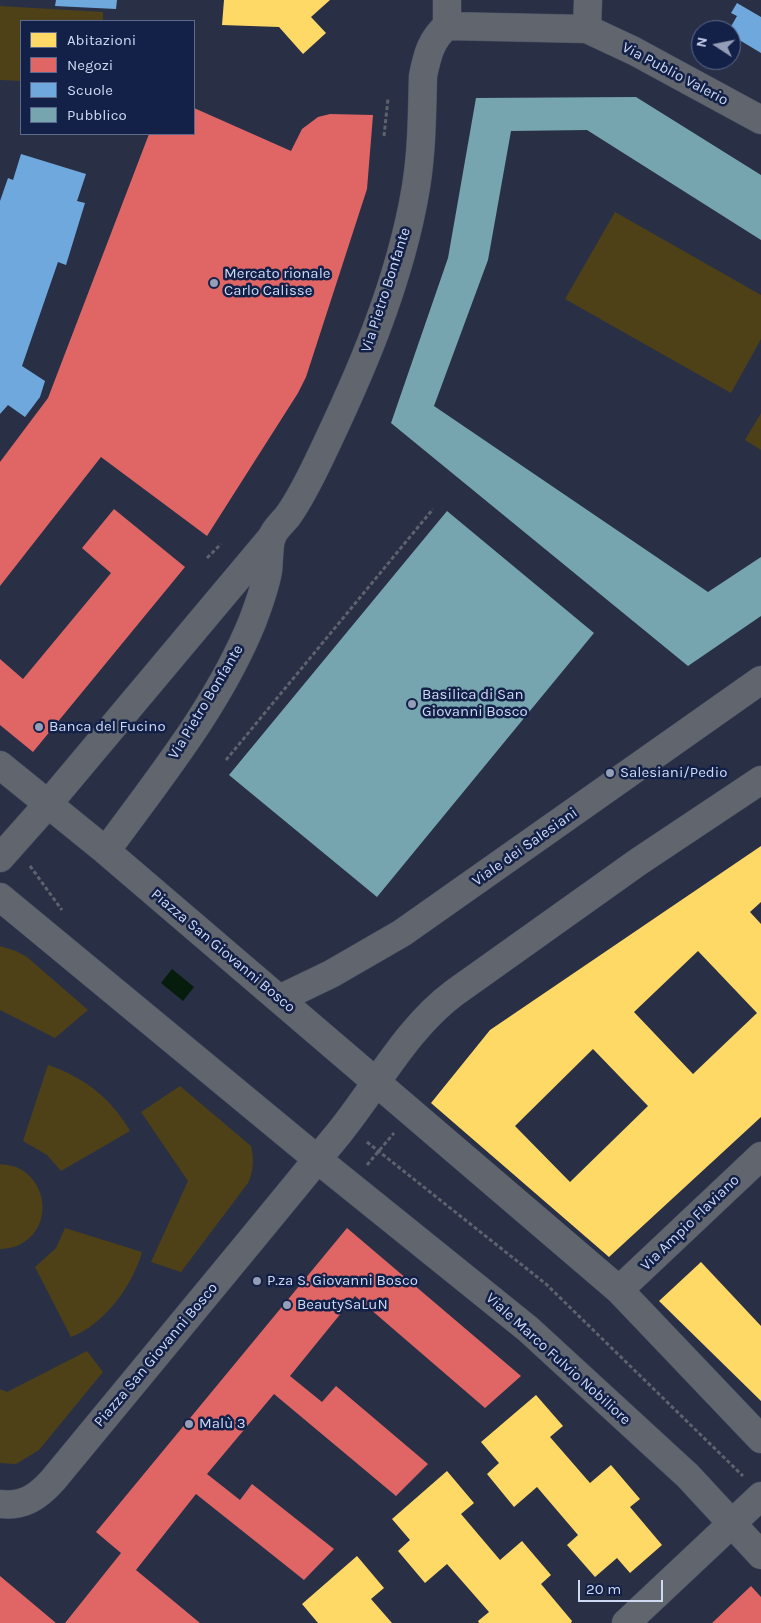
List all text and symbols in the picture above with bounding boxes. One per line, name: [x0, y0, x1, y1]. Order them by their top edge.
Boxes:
legend: [20, 20, 195, 135]
north arrow: [691, 20, 741, 70]
text: Abitazioni: [67, 31, 136, 49]
text: N: [692, 36, 711, 49]
street label: Via Publio Valerio: [619, 38, 731, 110]
text: Negozi: [67, 56, 113, 74]
text: Scuole: [67, 81, 113, 99]
text: Pubblico: [67, 106, 127, 124]
street label: Via Pietro Bonfante: [357, 225, 415, 355]
place label: Mercato rionale Carlo Calisse: [224, 265, 331, 300]
marker: Mercato rionale Carlo Calisse: [208, 277, 220, 289]
street label: Via Pietro Bonfante: [165, 641, 247, 763]
place label: Basilica di San Giovanni Bosco: [422, 686, 528, 721]
marker: Basilica di San Giovanni Bosco: [406, 698, 418, 710]
place label: Banca del Fucino: [49, 718, 166, 736]
marker: Banca del Fucino: [33, 721, 45, 733]
place label: Salesiani/Pedio: [620, 764, 727, 782]
marker: Salesiani/Pedio: [604, 767, 616, 779]
street label: Viale dei Salesiani: [469, 804, 581, 890]
street label: Piazza San Giovanni Bosco: [147, 885, 299, 1017]
street label: Via Ampio Flaviano: [637, 1171, 743, 1275]
place label: P.za S. Giovanni Bosco: [267, 1272, 418, 1290]
marker: P.za S. Giovanni Bosco: [251, 1275, 263, 1287]
street label: Piazza San Giovanni Bosco: [90, 1279, 222, 1431]
street label: Viale Marco Fulvio Nobiliore: [482, 1289, 634, 1429]
place label: BeautySaLuN: [297, 1296, 388, 1314]
marker: BeautySaLuN: [281, 1299, 293, 1311]
place label: Malù 3: [199, 1415, 246, 1433]
marker: Malù 3: [183, 1418, 195, 1430]
scale bar: [581, 1570, 666, 1602]
text: 20 m: [586, 1580, 621, 1598]

